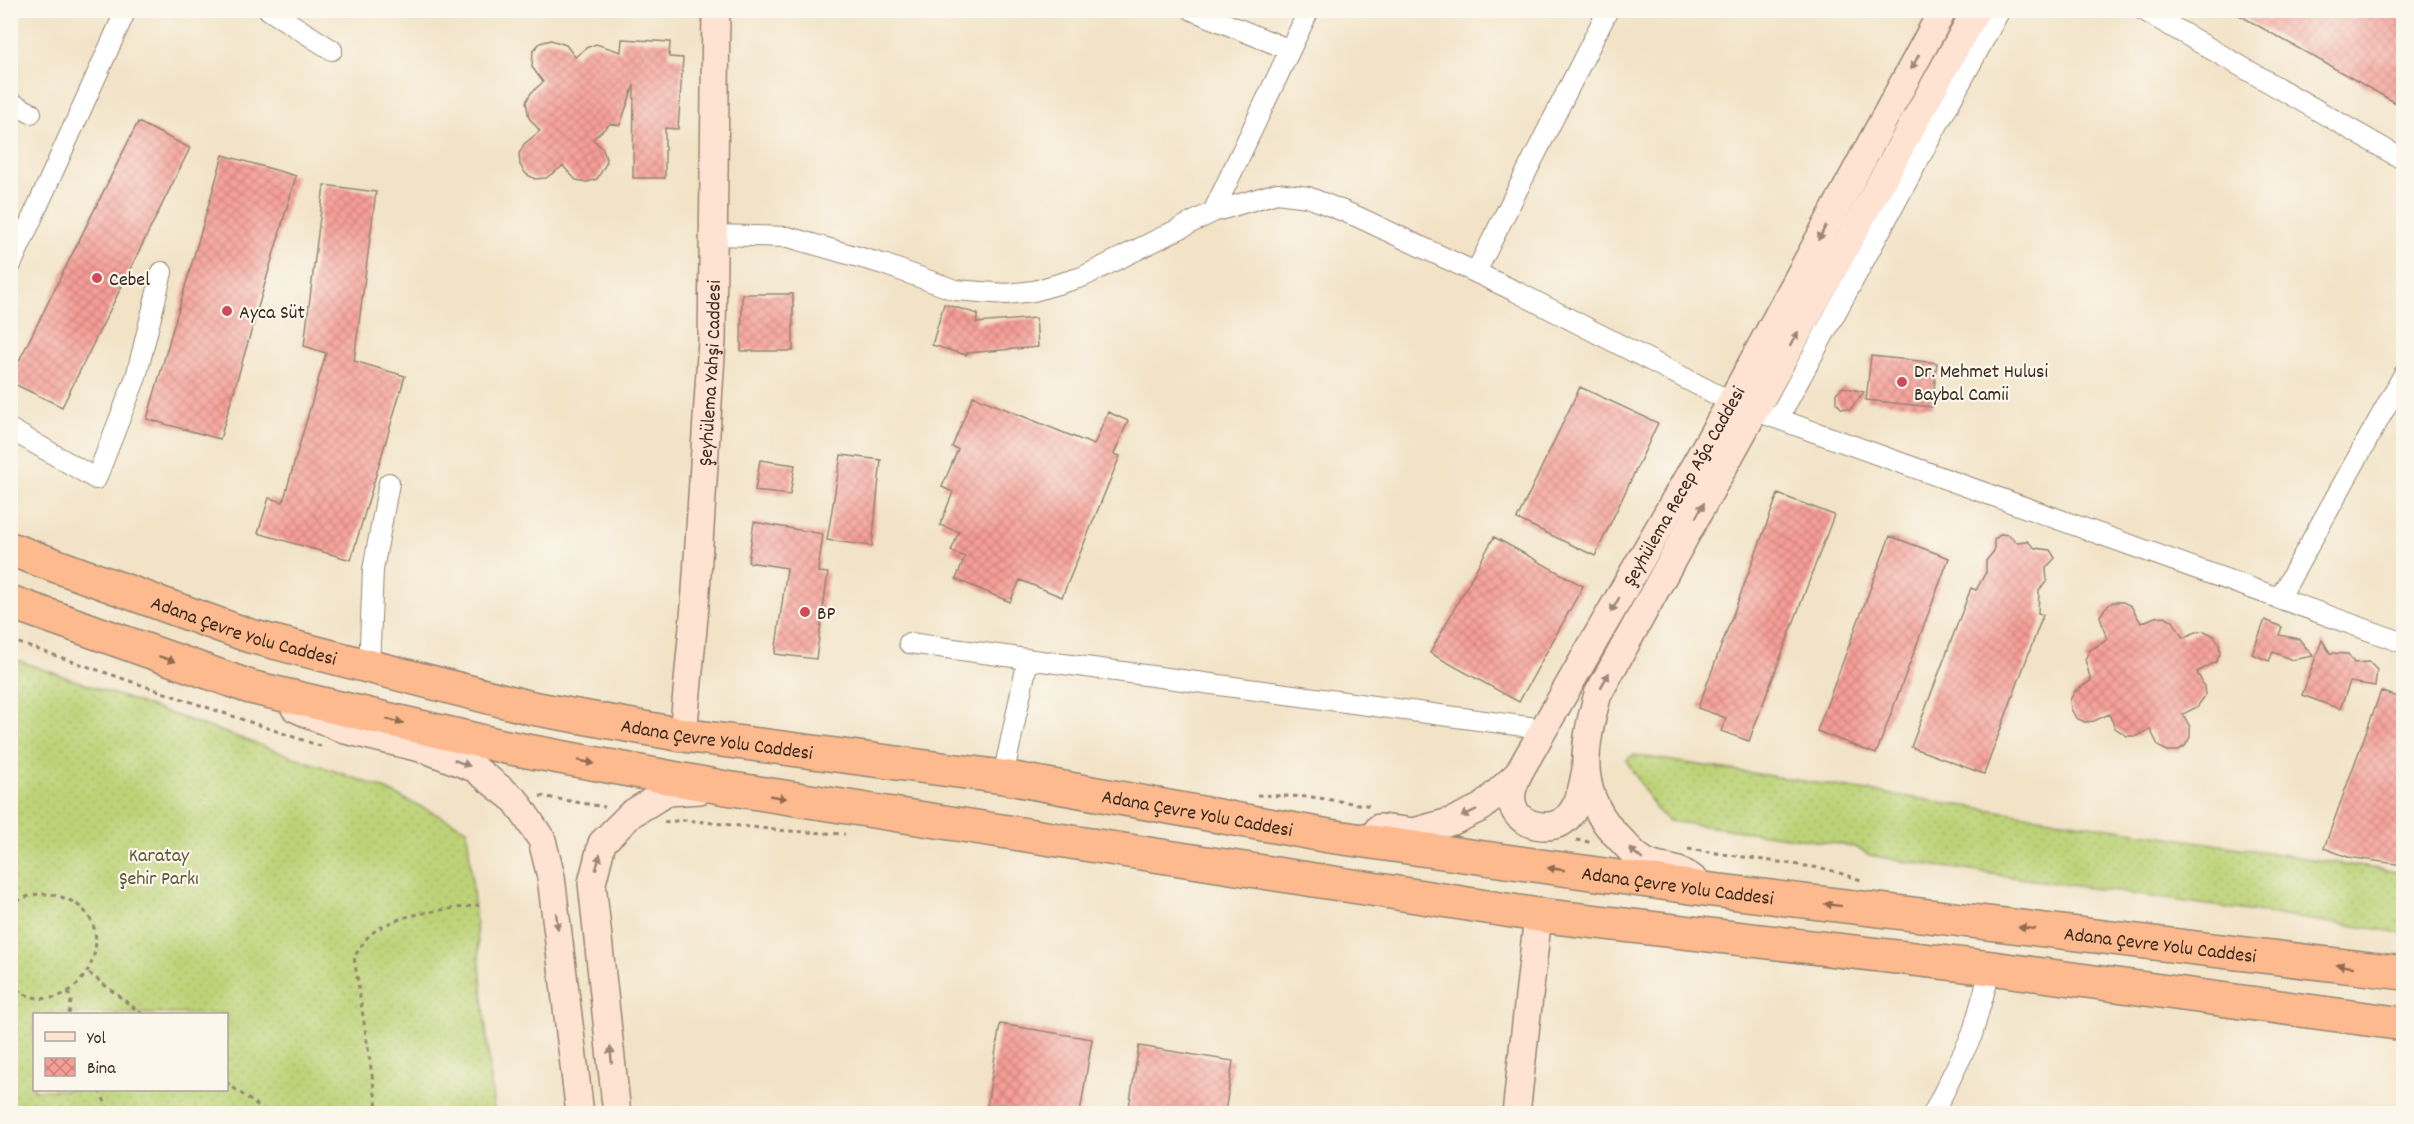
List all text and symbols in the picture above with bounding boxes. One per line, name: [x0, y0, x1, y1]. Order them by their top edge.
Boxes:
one-way arrow: [1910, 54, 1920, 71]
one-way arrow: [1817, 225, 1827, 242]
place label: Cebel: [109, 267, 150, 295]
marker: Cebel: [90, 271, 104, 285]
street label: Şeyhülema Yahşi Caddesi: [693, 280, 730, 467]
place label: Ayca Süt: [239, 300, 305, 328]
marker: Ayca Süt: [220, 304, 234, 318]
one-way arrow: [1789, 330, 1799, 347]
place label: Dr. Mehmet Hulusi Baybal Camii: [1914, 359, 2048, 410]
marker: Dr. Mehmet Hulusi Baybal Camii: [1895, 375, 1909, 389]
street label: Şeyhülema Recep Ağa Caddesi: [1617, 382, 1754, 592]
one-way arrow: [1695, 501, 1705, 518]
street label: Adana Çevre Yolu Caddesi: [146, 590, 340, 675]
one-way arrow: [1610, 597, 1620, 614]
place label: BP: [817, 601, 836, 629]
marker: BP: [798, 605, 812, 619]
one-way arrow: [158, 654, 176, 664]
one-way arrow: [1600, 671, 1610, 688]
street label: Adana Çevre Yolu Caddesi: [619, 713, 815, 769]
one-way arrow: [386, 717, 405, 727]
one-way arrow: [577, 758, 596, 767]
one-way arrow: [453, 759, 471, 769]
street label: Adana Çevre Yolu Caddesi: [1099, 784, 1295, 846]
one-way arrow: [768, 792, 787, 801]
one-way arrow: [1460, 809, 1477, 818]
park label: Karatay Şehir Parkı: [119, 843, 199, 894]
one-way arrow: [1629, 848, 1644, 861]
one-way arrow: [593, 853, 603, 871]
street label: Adana Çevre Yolu Caddesi: [1580, 861, 1775, 914]
one-way arrow: [1547, 864, 1566, 873]
one-way arrow: [1823, 900, 1842, 910]
one-way arrow: [552, 911, 561, 930]
street label: Adana Çevre Yolu Caddesi: [2062, 921, 2258, 972]
one-way arrow: [2017, 923, 2036, 933]
one-way arrow: [2336, 961, 2355, 971]
legend: [33, 1013, 228, 1091]
text: Yol: [87, 1027, 107, 1052]
one-way arrow: [606, 1046, 616, 1065]
text: Bina: [87, 1057, 116, 1082]

